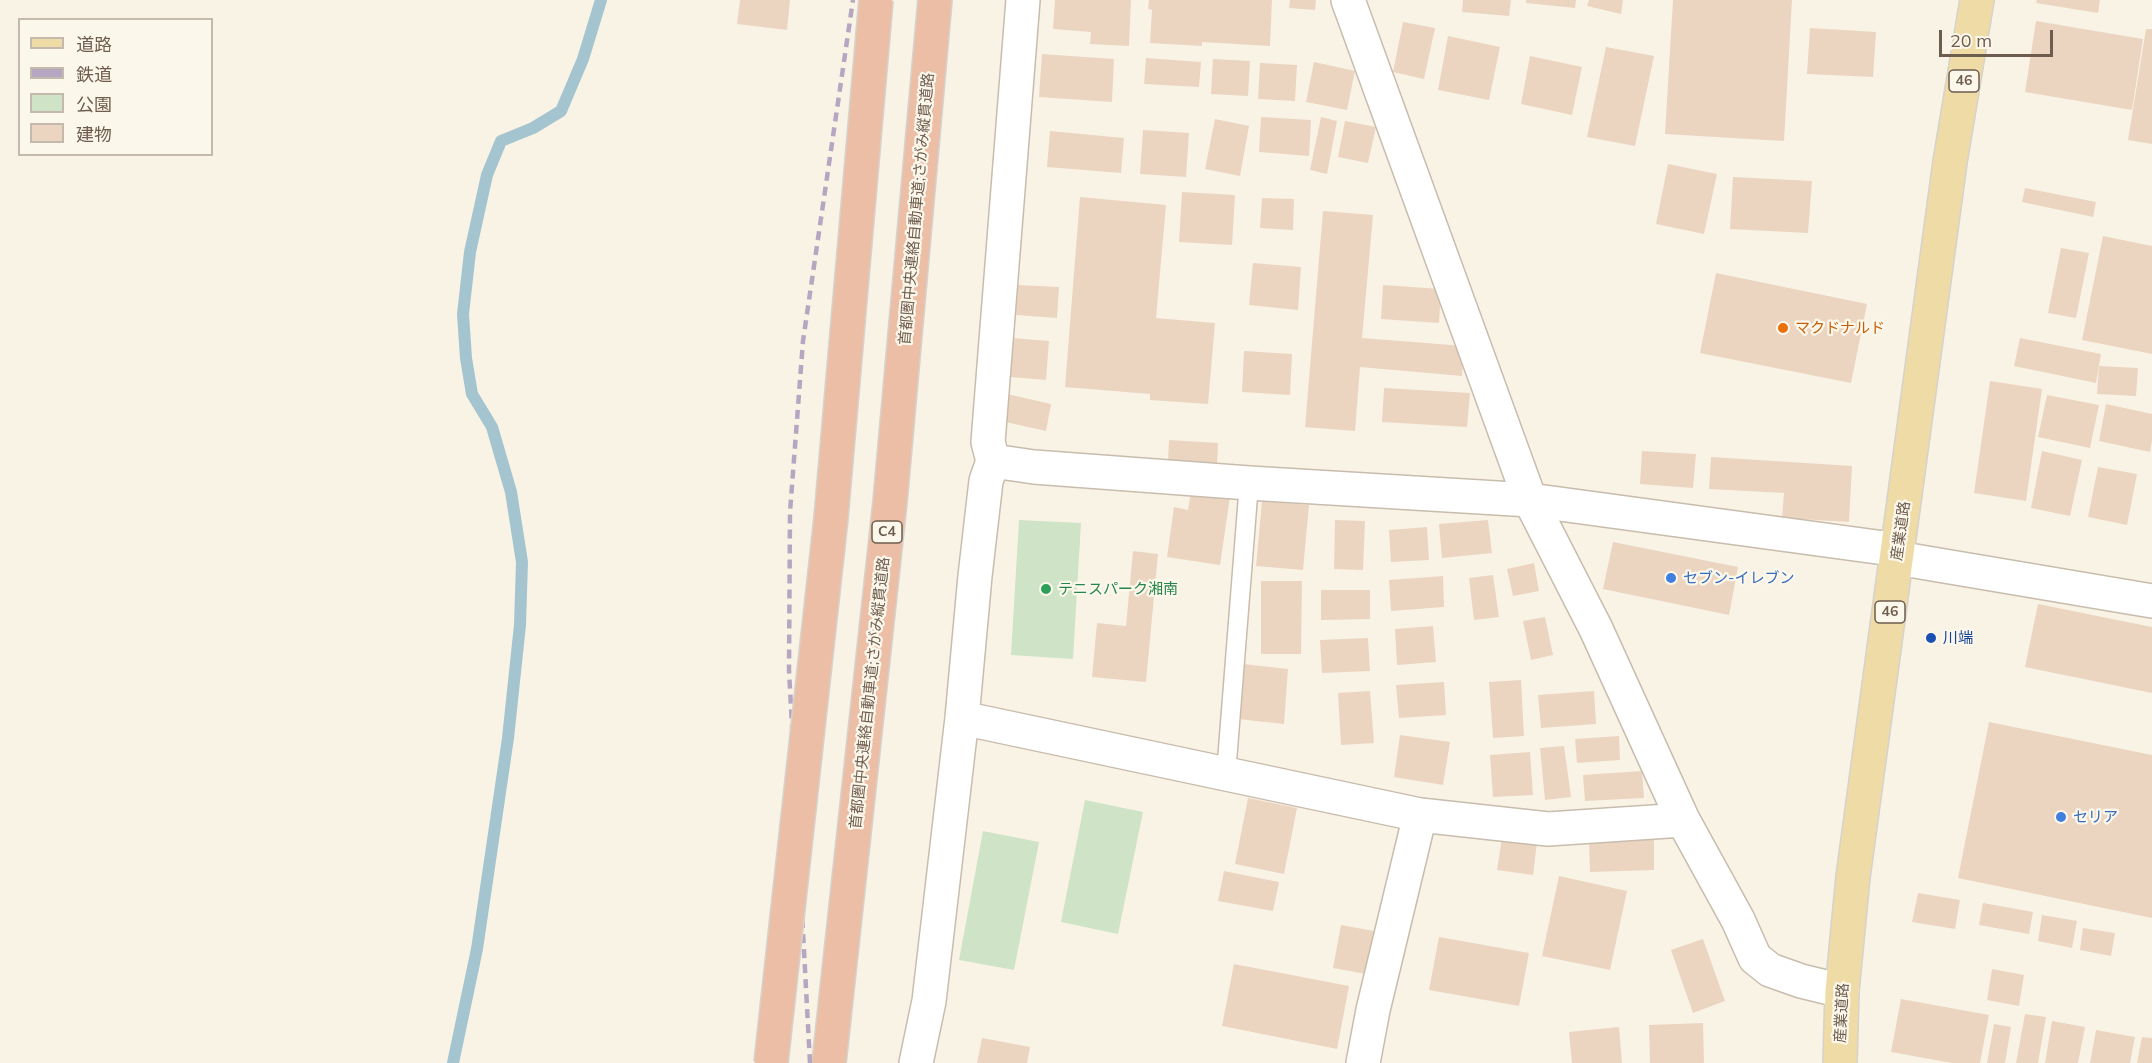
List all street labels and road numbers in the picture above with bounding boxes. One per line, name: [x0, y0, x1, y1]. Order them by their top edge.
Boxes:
road number: 46: [1949, 70, 1979, 92]
street label: 首都圏中央連絡自動車道;さがみ縦貫道路: [896, 72, 938, 346]
street label: 産業道路: [1888, 500, 1914, 562]
road number: C4: [872, 521, 902, 543]
street label: 首都圏中央連絡自動車道;さがみ縦貫道路: [847, 556, 893, 830]
road number: 46: [1875, 601, 1905, 623]
street label: 産業道路: [1831, 983, 1853, 1043]

